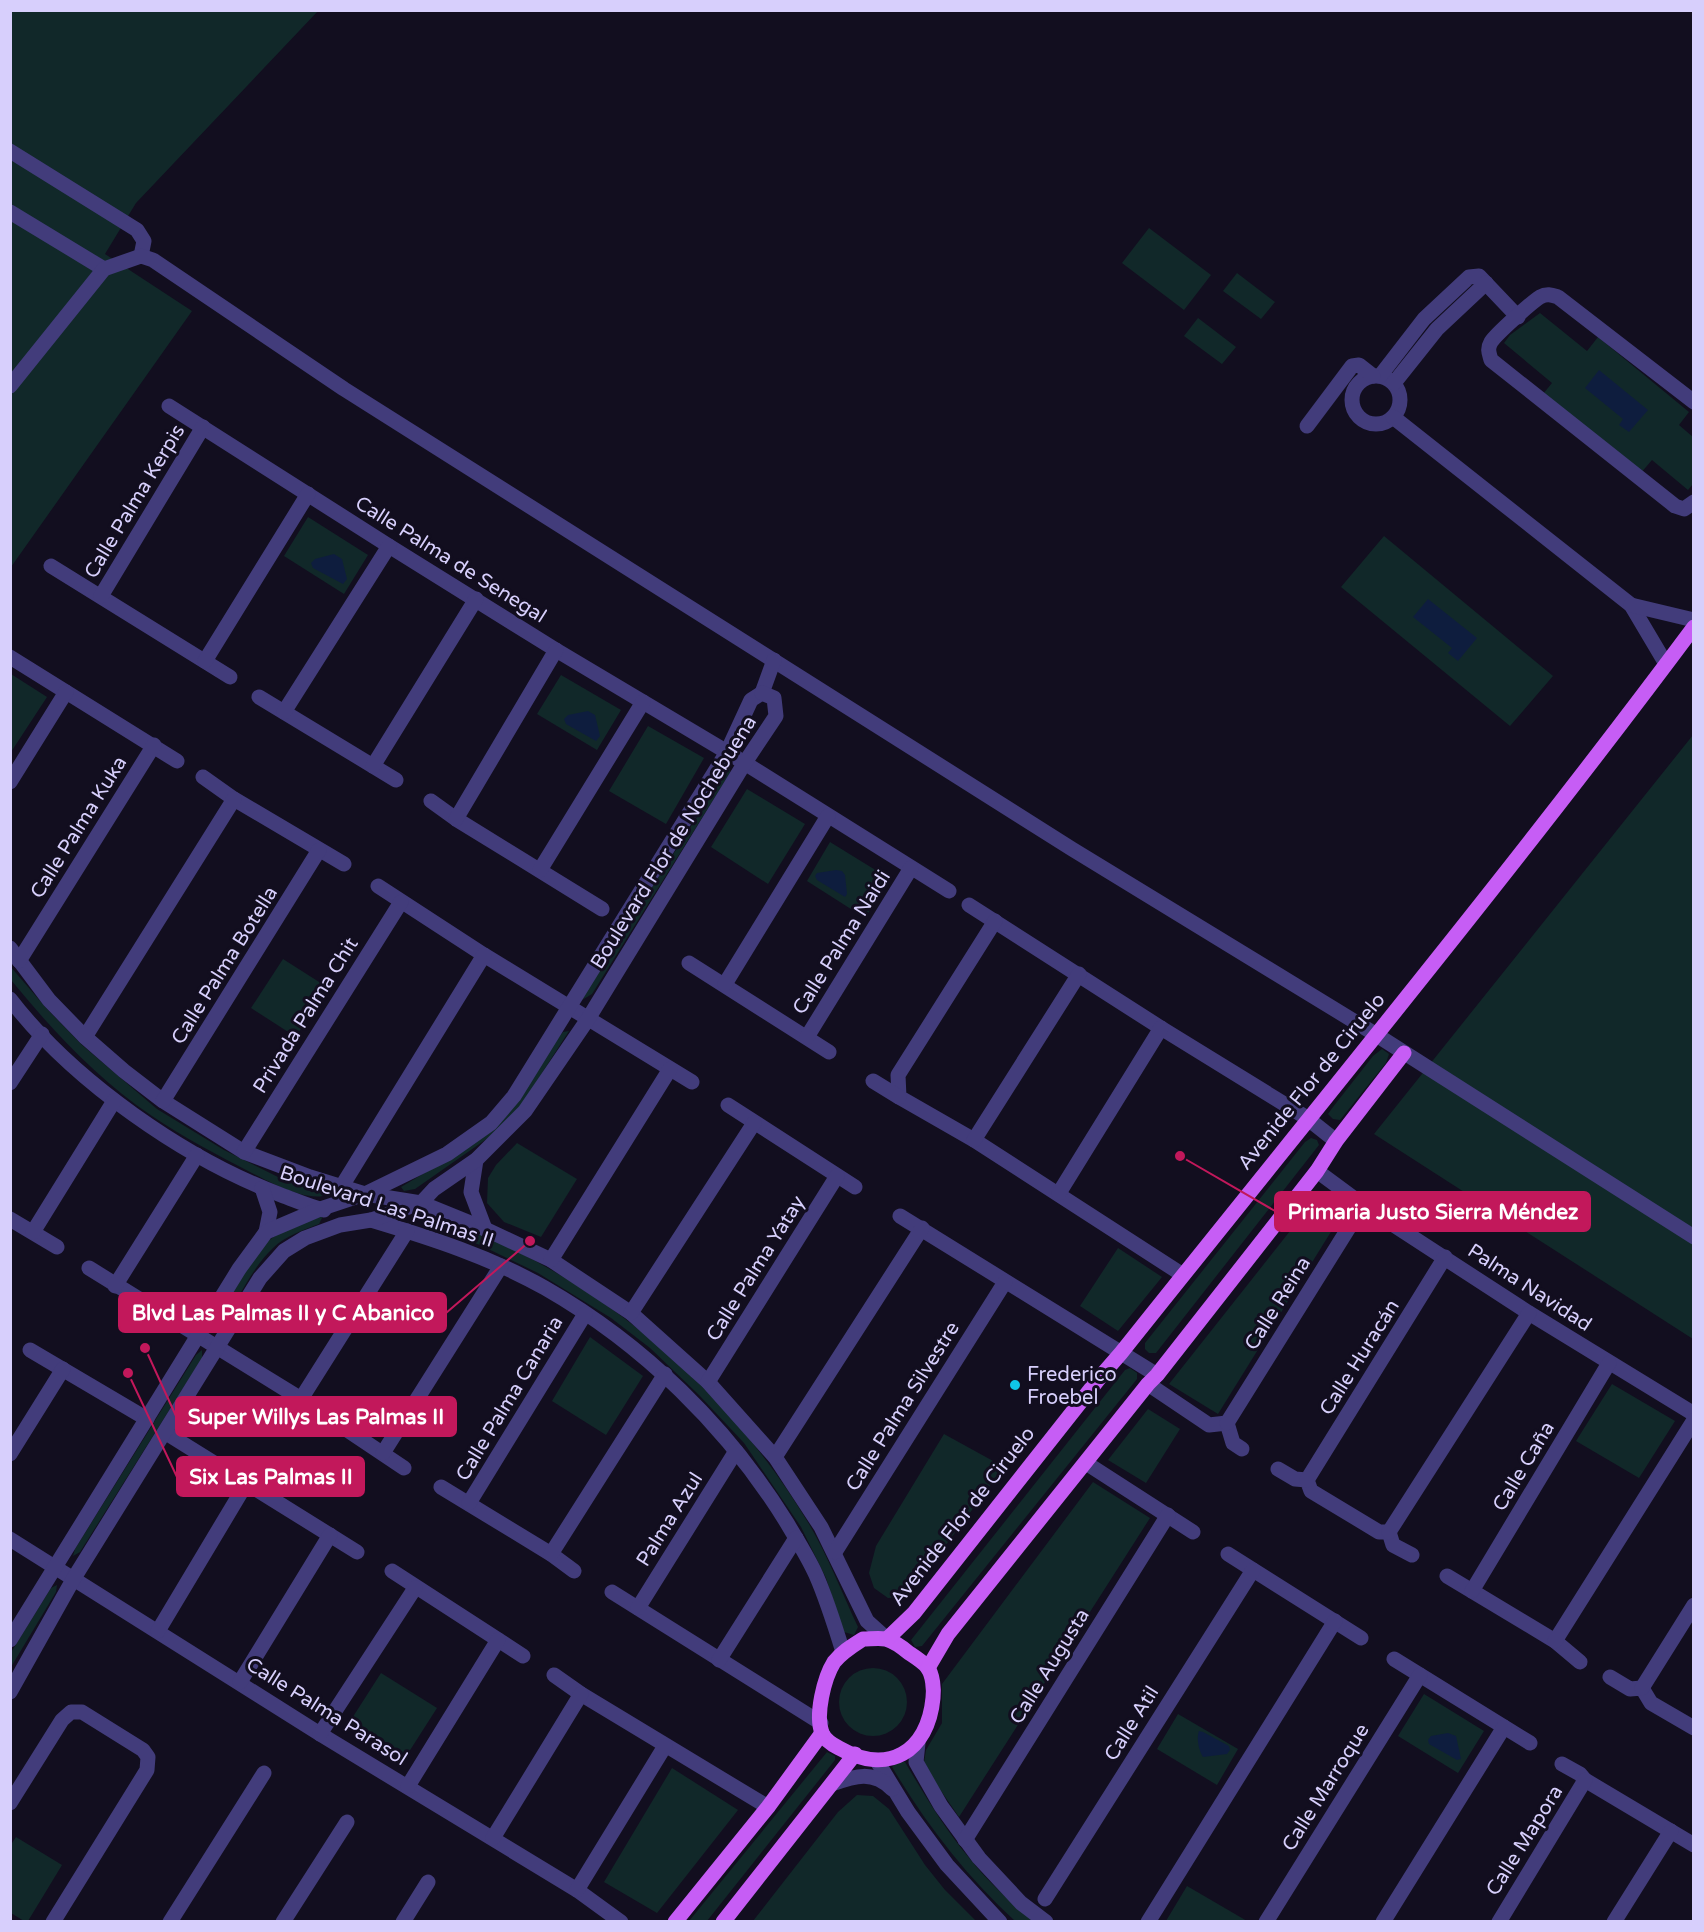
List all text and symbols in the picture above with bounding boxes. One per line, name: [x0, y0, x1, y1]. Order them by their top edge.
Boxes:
street label: Calle Palma Kerpis: [79, 420, 190, 583]
street label: Calle Palma de Senegal: [351, 491, 550, 628]
street label: Boulevard Flor de Nochebuena: [586, 712, 762, 974]
street label: Calle Palma Kuka: [25, 752, 132, 903]
street label: Calle Palma Naidi: [788, 866, 896, 1019]
street label: Calle Palma Botella: [167, 882, 283, 1049]
street label: Privada Palma Chit: [248, 933, 364, 1098]
street label: Avenide Flor de Ciruelo: [1233, 988, 1391, 1175]
street label: Boulevard Las Palmas II: [277, 1161, 497, 1253]
street label: Calle Palma Yatay: [701, 1191, 810, 1346]
callout: Primaria Justo Sierra Méndez: [1275, 1192, 1590, 1231]
text: Primaria Justo Sierra Méndez: [1288, 1200, 1579, 1225]
street label: Palma Navidad: [1463, 1239, 1596, 1337]
street label: Calle Reina: [1240, 1252, 1316, 1355]
callout: Blvd Las Palmas II y C Abanico: [119, 1293, 446, 1332]
street label: Calle Huracán: [1315, 1295, 1405, 1420]
text: Blvd Las Palmas II y C Abanico: [132, 1301, 435, 1326]
street label: Calle Palma Canaria: [451, 1312, 569, 1485]
street label: Calle Palma Silvestre: [841, 1317, 965, 1496]
place label: Frederico Froebel: [1027, 1363, 1117, 1410]
marker: Frederico Froebel: [1008, 1378, 1022, 1392]
callout: Super Willys Las Palmas II: [176, 1397, 456, 1436]
text: Super Willys Las Palmas II: [188, 1405, 444, 1430]
street label: Calle Caña: [1488, 1417, 1560, 1516]
street label: Avenide Flor de Ciruelo: [885, 1422, 1040, 1611]
callout: Six Las Palmas II: [177, 1457, 364, 1496]
text: Six Las Palmas II: [189, 1465, 353, 1490]
street label: Palma Azul: [632, 1468, 708, 1571]
street label: Calle Augusta: [1005, 1604, 1095, 1729]
street label: Calle Palma Parasol: [242, 1653, 411, 1771]
street label: Calle Atil: [1099, 1682, 1164, 1765]
street label: Calle Marroque: [1277, 1719, 1375, 1856]
street label: Calle Mapora: [1481, 1781, 1568, 1900]

